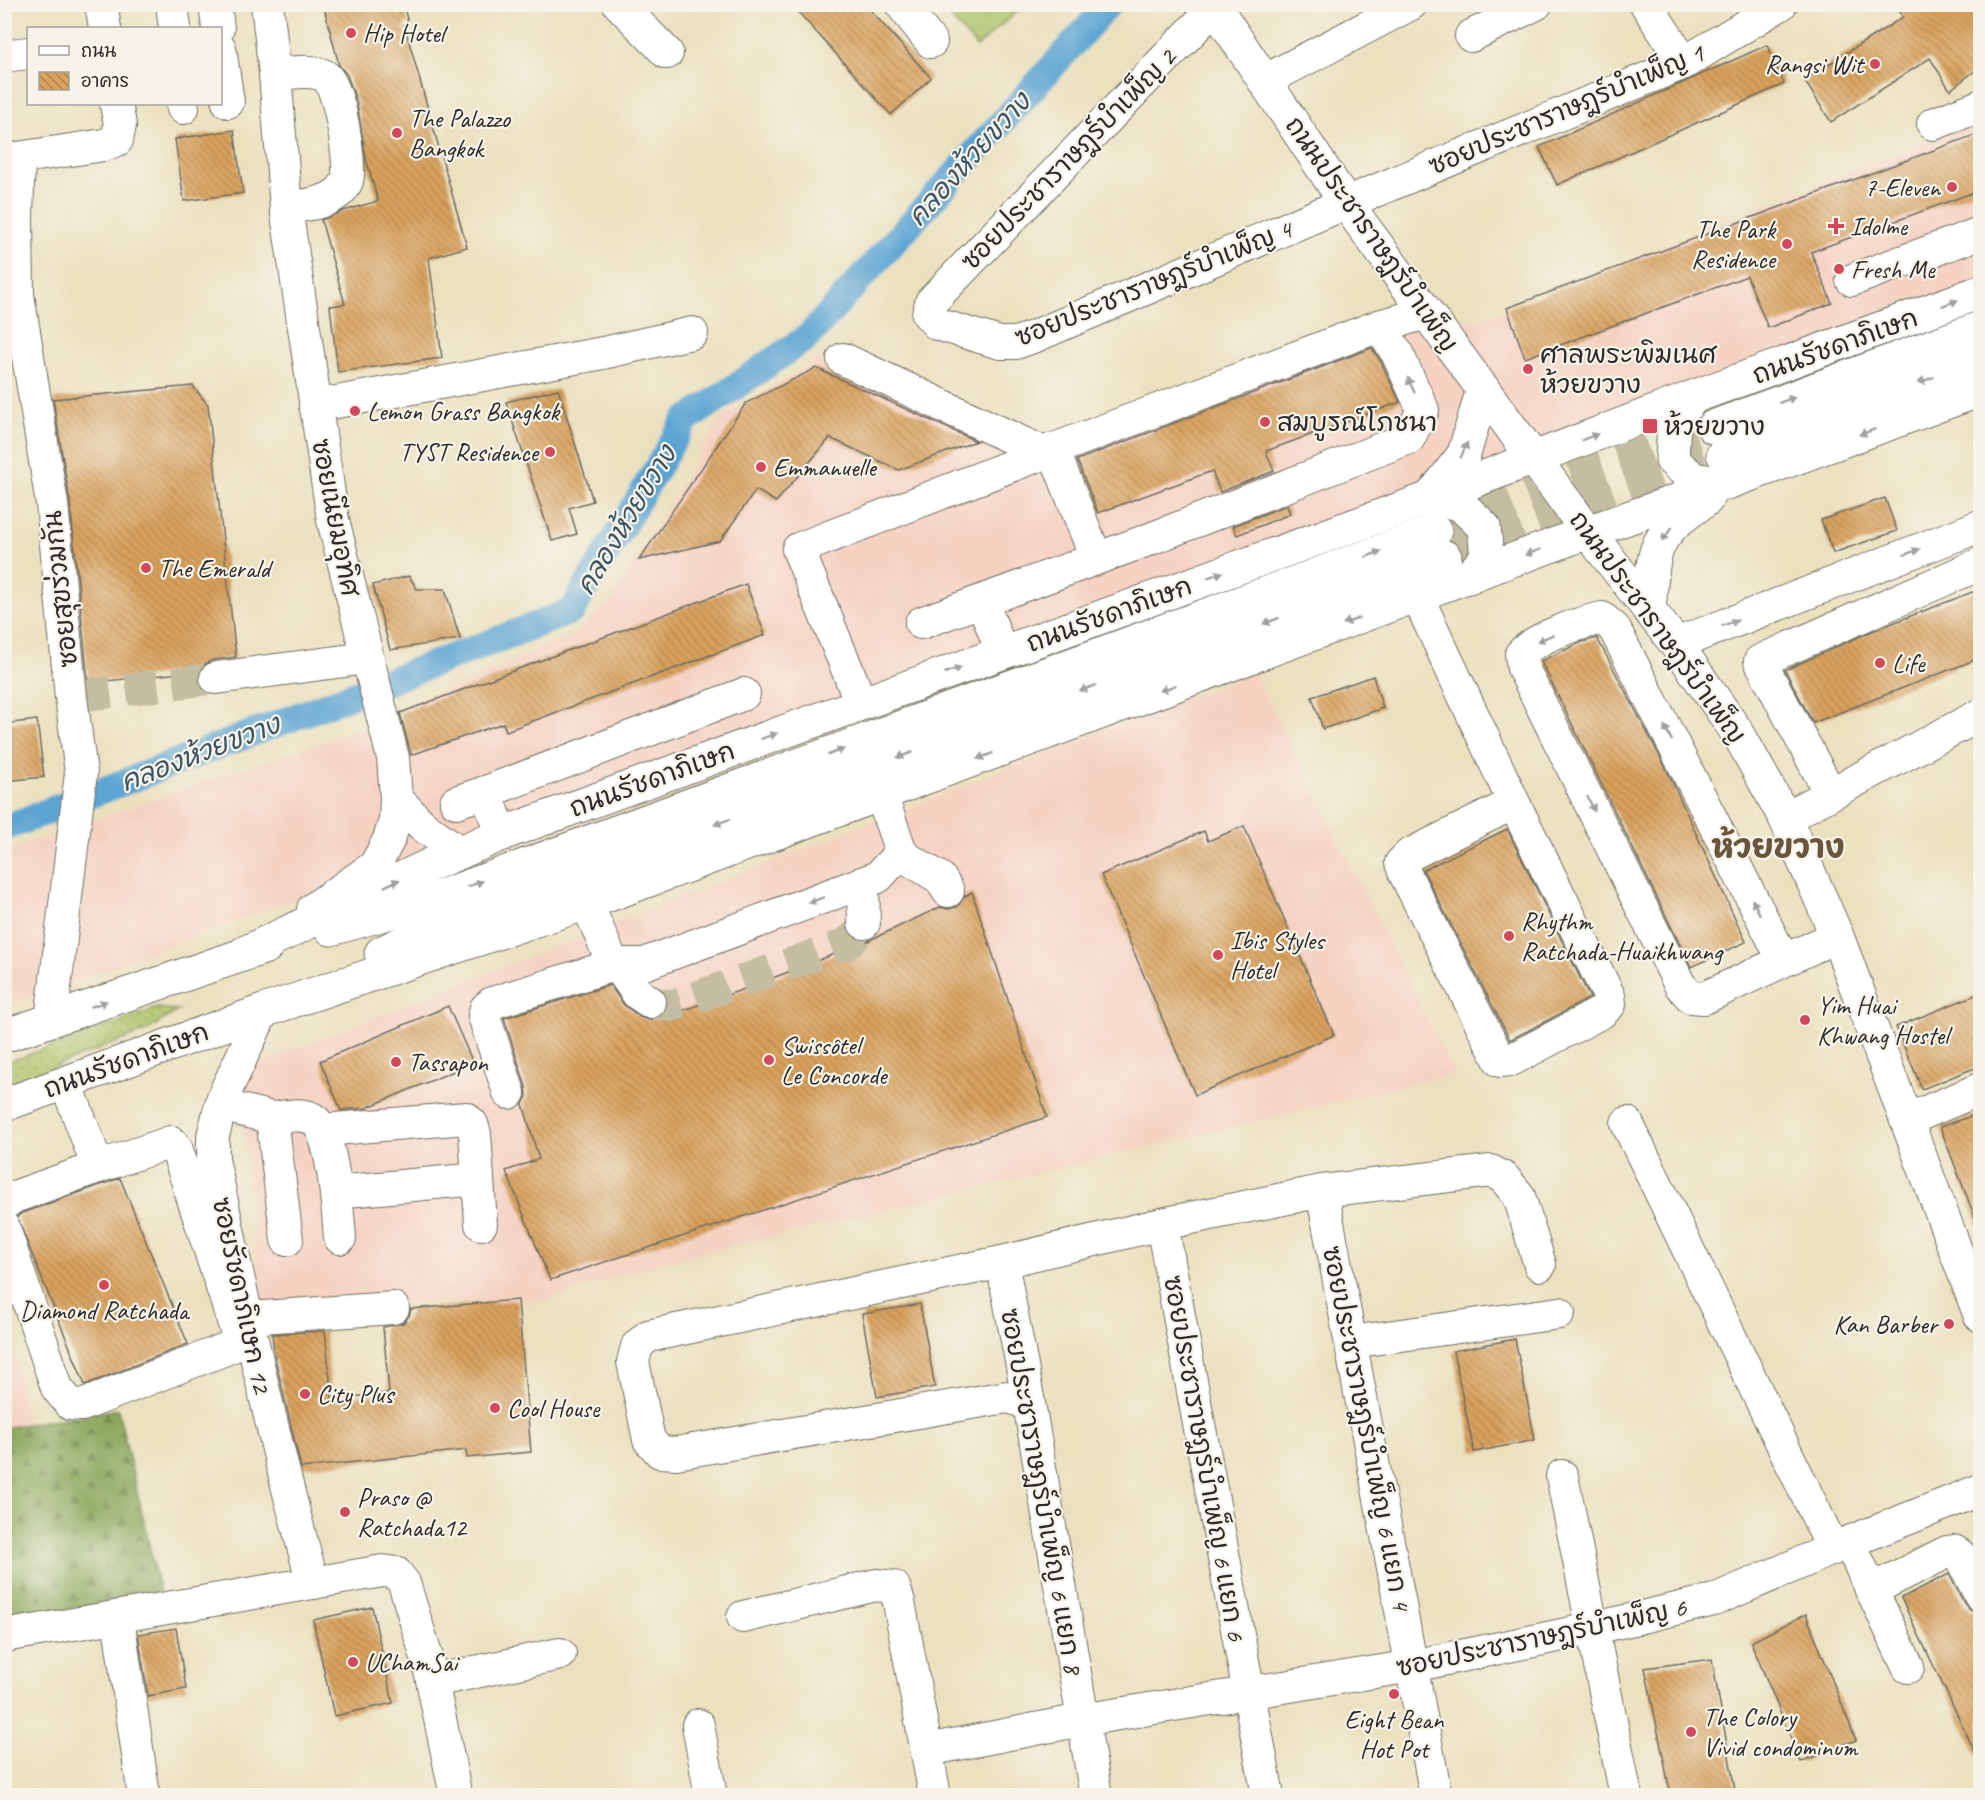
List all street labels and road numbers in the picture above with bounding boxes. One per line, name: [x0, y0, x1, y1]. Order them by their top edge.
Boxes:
street label: ซอยประชาราษฎร์บำเพ็ญ 1: [1424, 36, 1710, 182]
street label: ซอยประชาราษฎร์บำเพ็ญ 2: [954, 40, 1184, 277]
street label: ถนนประชาราษฎร์บำเพ็ญ: [1278, 110, 1465, 358]
street label: ซอยประชาราษฎร์บำเพ็ญ 4: [1010, 212, 1298, 354]
street label: ถนนรัชดาภิเษก: [1748, 301, 1922, 392]
street label: ซอยเนียมอุทิศ: [302, 436, 367, 600]
street label: ถนนประชาราษฎร์บำเพ็ญ: [1562, 504, 1753, 750]
street label: ซอยสุขร่วมกัน: [36, 509, 87, 669]
street label: ถนนรัชดาภิเษก: [1022, 569, 1196, 660]
street label: ถนนรัชดาภิเษก: [565, 734, 739, 825]
street label: ถนนรัชดาภิเษก: [39, 1015, 213, 1106]
street label: ซอยรัชดาภิเษก 12: [205, 1194, 279, 1398]
street label: ซอยประชาราษฎร์บำเพ็ญ 6 แยก 4: [1315, 1243, 1418, 1615]
street label: ซอยประชาราษฎร์บำเพ็ญ 6 แยก 6: [1156, 1273, 1253, 1644]
street label: ซอยประชาราษฎร์บำเพ็ญ 6 แยก 8: [993, 1306, 1090, 1678]
street label: ซอยประชาราษฎร์บำเพ็ญ 6: [1393, 1590, 1690, 1684]

